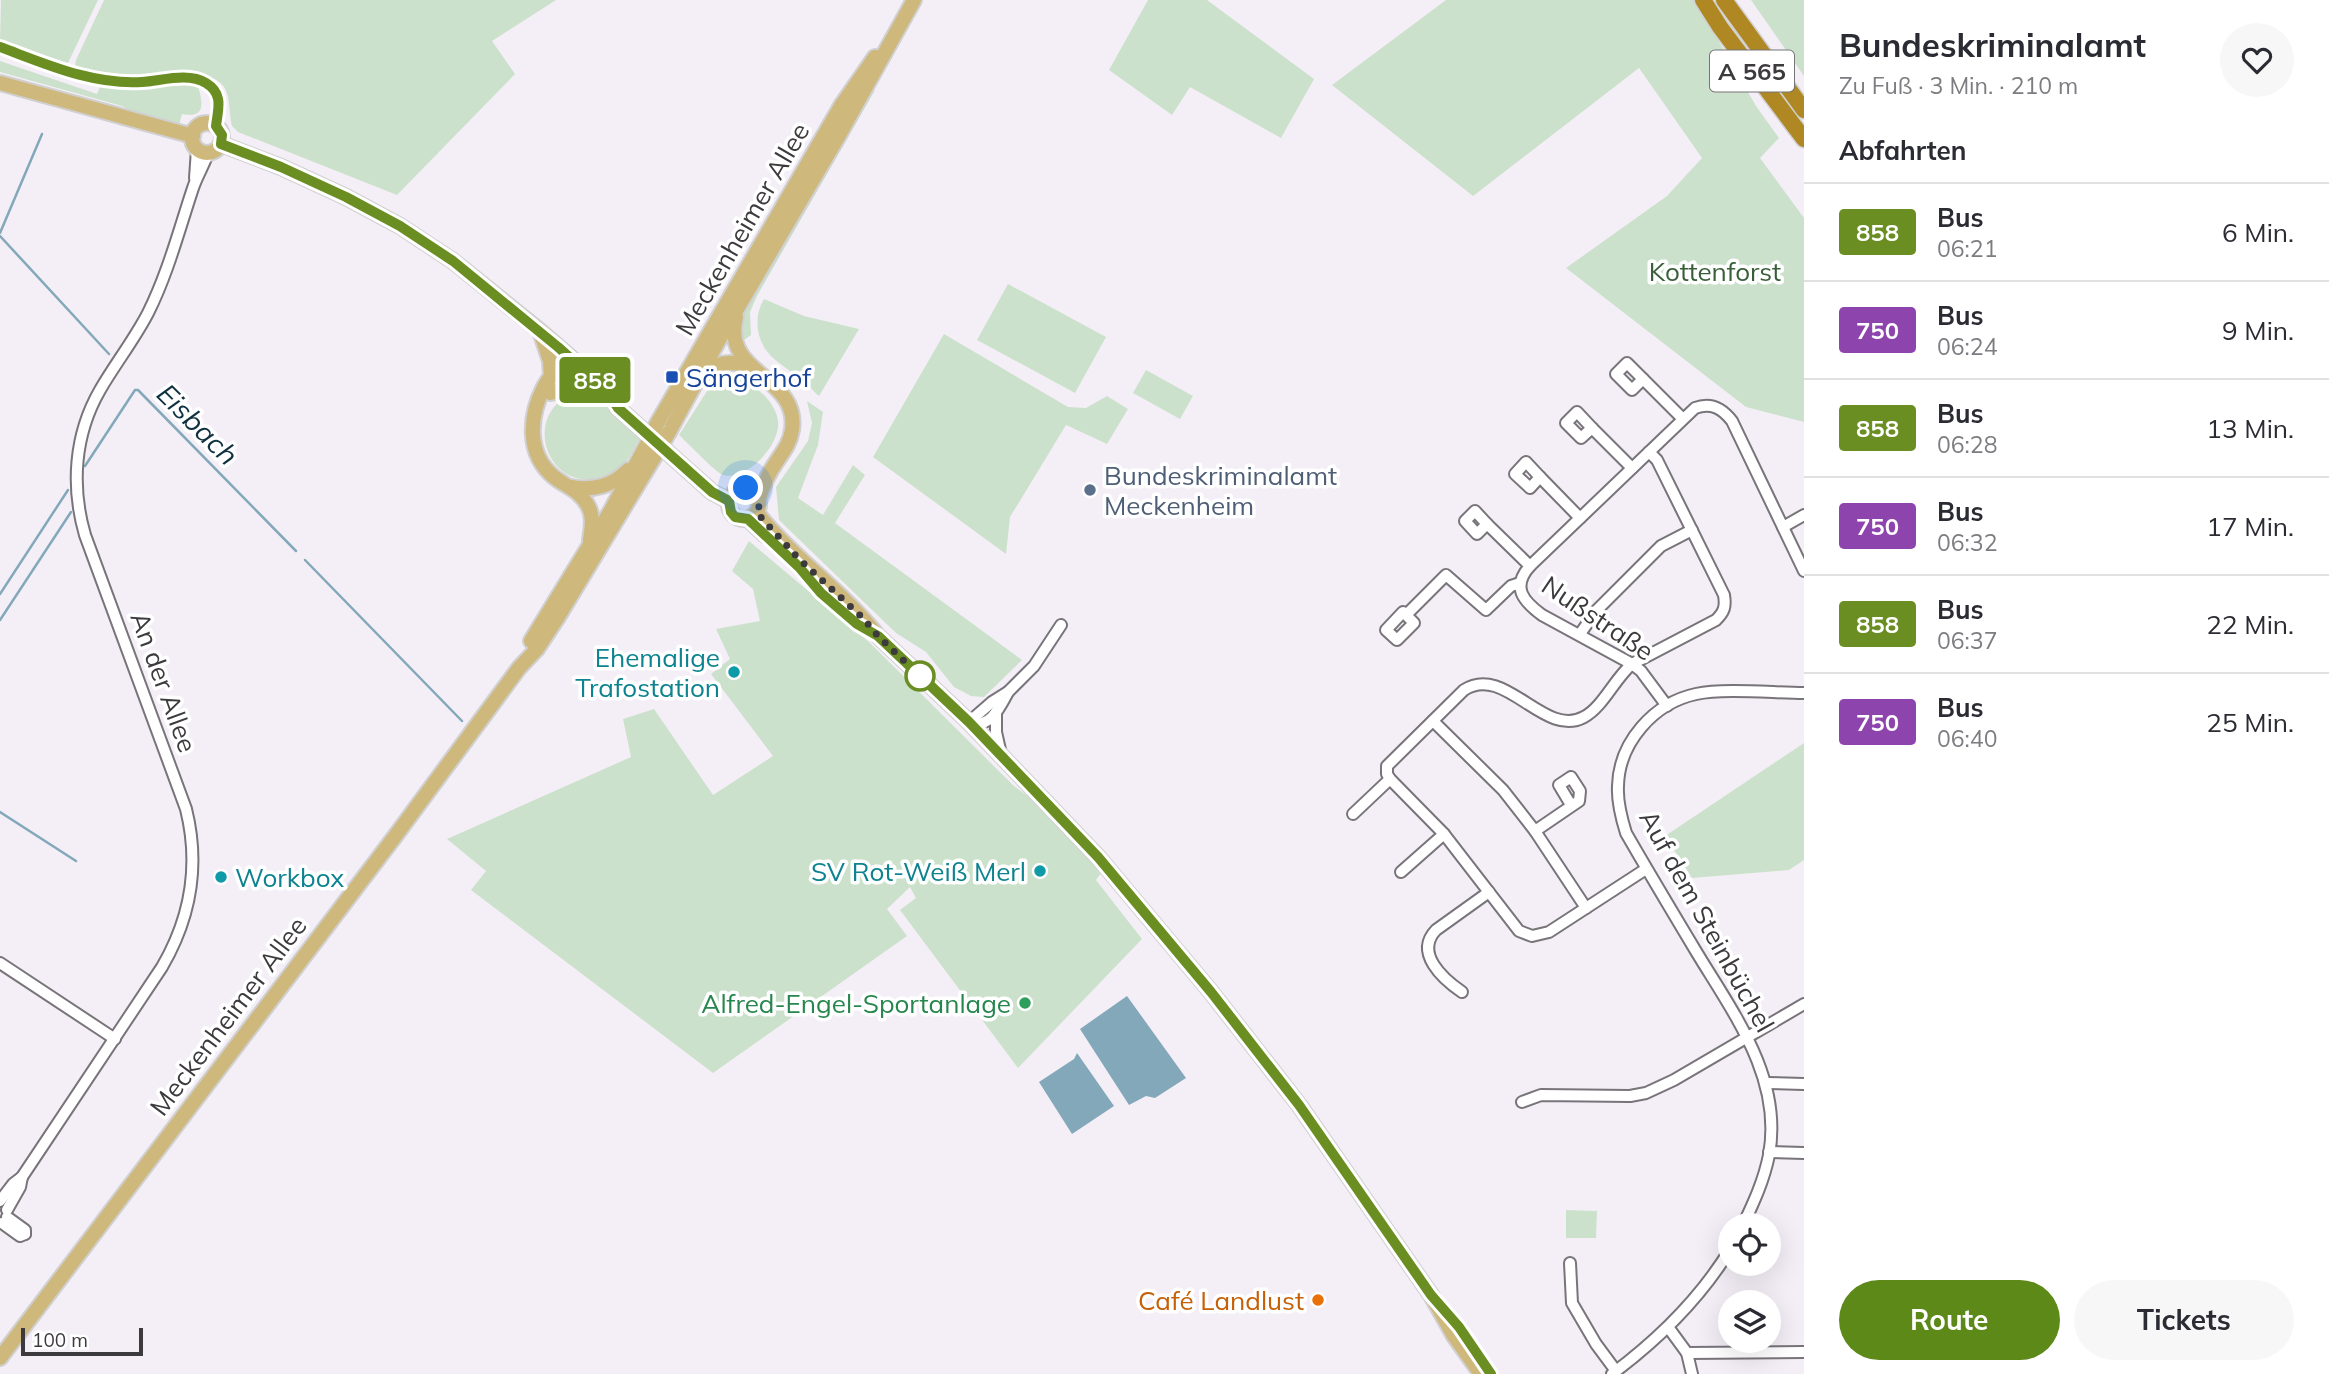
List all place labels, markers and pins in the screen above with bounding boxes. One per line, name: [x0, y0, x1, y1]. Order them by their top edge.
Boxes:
place label: Sängerhof: [686, 361, 812, 394]
marker: Sängerhof: [664, 369, 680, 385]
place label: Bundeskriminalamt Meckenheim: [1104, 459, 1337, 522]
marker: Bundeskriminalamt Meckenheim: [1082, 482, 1098, 498]
place label: Ehemalige Trafostation: [575, 641, 720, 704]
unlabelled marker: [905, 661, 935, 691]
marker: Ehemalige Trafostation: [726, 664, 742, 680]
place label: SV Rot-Weiß Merl: [811, 855, 1026, 888]
place label: Workbox: [235, 861, 344, 894]
marker: SV Rot-Weiß Merl: [1032, 863, 1048, 879]
marker: Workbox: [213, 869, 229, 885]
place label: Alfred-Engel-Sportanlage: [701, 987, 1011, 1020]
marker: Alfred-Engel-Sportanlage: [1017, 995, 1033, 1011]
place label: Café Landlust: [1138, 1284, 1304, 1317]
marker: Café Landlust: [1310, 1292, 1326, 1308]

